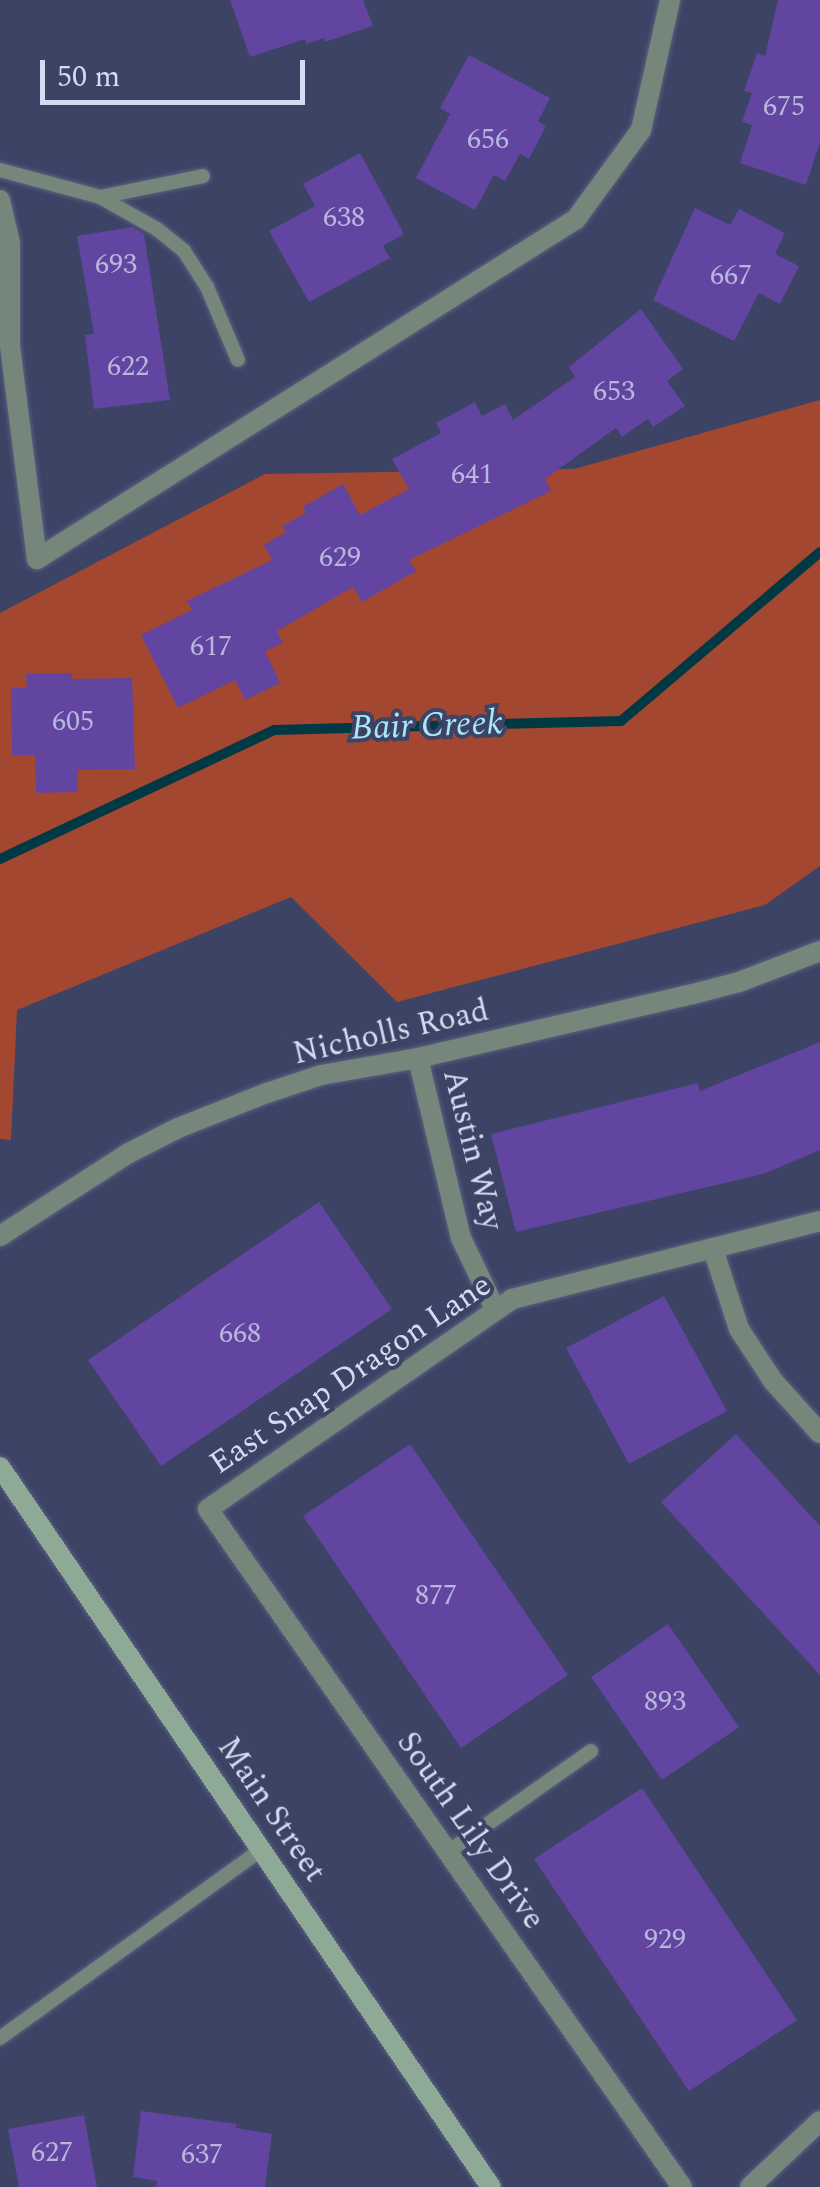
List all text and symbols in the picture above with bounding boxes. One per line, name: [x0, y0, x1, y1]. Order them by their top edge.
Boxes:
scale bar: [45, 40, 310, 102]
text: 50 m: [57, 54, 120, 100]
house number: 675: [763, 90, 805, 124]
house number: 656: [467, 123, 509, 157]
house number: 638: [323, 201, 365, 235]
house number: 693: [95, 248, 137, 282]
house number: 667: [710, 259, 752, 293]
house number: 622: [107, 350, 149, 384]
house number: 653: [593, 375, 635, 409]
house number: 641: [451, 458, 493, 492]
house number: 629: [319, 541, 361, 575]
house number: 617: [190, 630, 232, 664]
water label: Bair Creek: [350, 702, 504, 750]
house number: 605: [52, 705, 94, 739]
street label: Nicholls Road: [289, 992, 493, 1074]
street label: Austin Way: [433, 1066, 511, 1234]
street label: East Snap Dragon Lane: [203, 1267, 499, 1483]
house number: 668: [219, 1317, 261, 1351]
house number: 877: [415, 1579, 457, 1613]
house number: 893: [644, 1685, 686, 1719]
street label: South Lily Drive: [388, 1725, 552, 1937]
street label: Main Street: [208, 1730, 334, 1890]
house number: 929: [644, 1923, 686, 1957]
house number: 627: [31, 2136, 73, 2170]
house number: 637: [181, 2138, 223, 2172]

